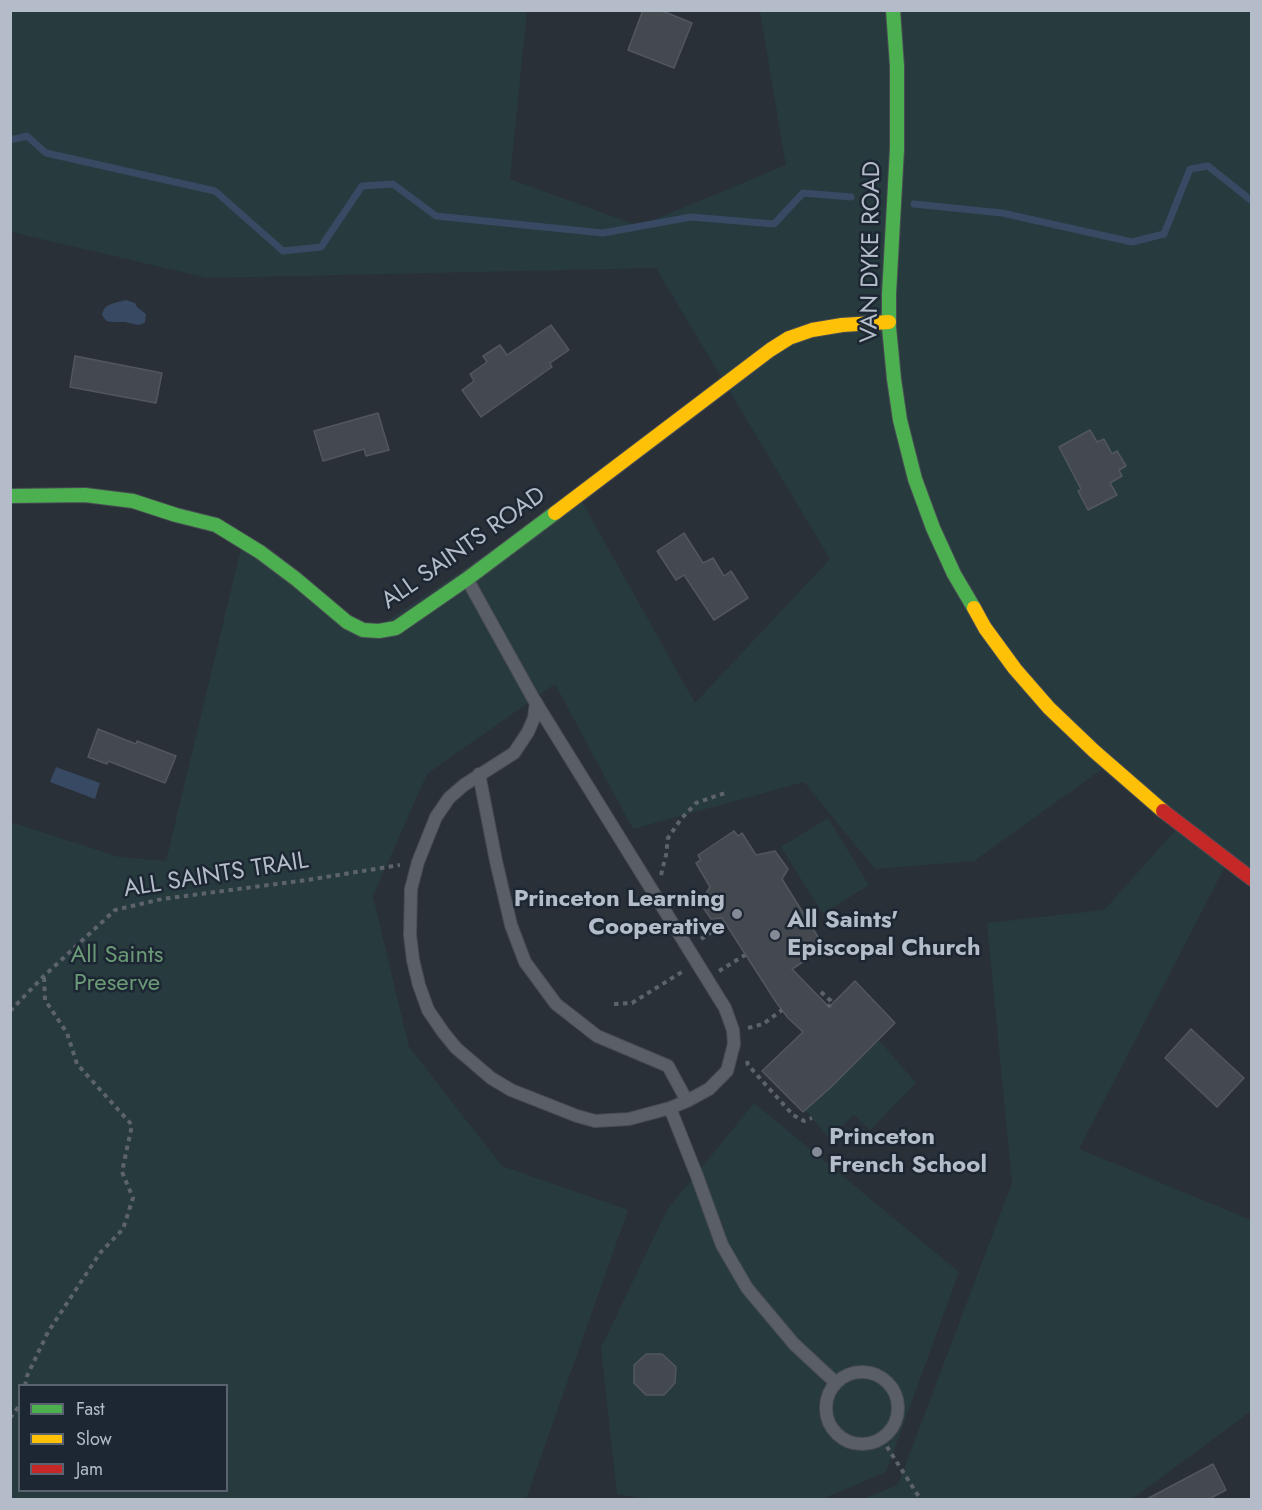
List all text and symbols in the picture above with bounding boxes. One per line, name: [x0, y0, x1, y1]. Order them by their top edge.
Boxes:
street label: VAN DYKE ROAD: [856, 161, 888, 343]
street label: ALL SAINTS ROAD: [377, 482, 551, 616]
street label: ALL SAINTS TRAIL: [122, 847, 310, 905]
place label: Princeton Learning Cooperative: [514, 886, 725, 942]
marker: Princeton Learning Cooperative: [730, 907, 744, 921]
place label: All Saints' Episcopal Church: [787, 907, 981, 963]
marker: All Saints' Episcopal Church: [768, 928, 782, 942]
park label: All Saints Preserve: [70, 942, 164, 998]
place label: Princeton French School: [829, 1124, 987, 1180]
marker: Princeton French School: [810, 1145, 824, 1159]
legend: [18, 1384, 228, 1492]
text: Fast: [76, 1396, 105, 1422]
text: Slow: [76, 1426, 112, 1452]
text: Jam: [76, 1456, 103, 1482]

